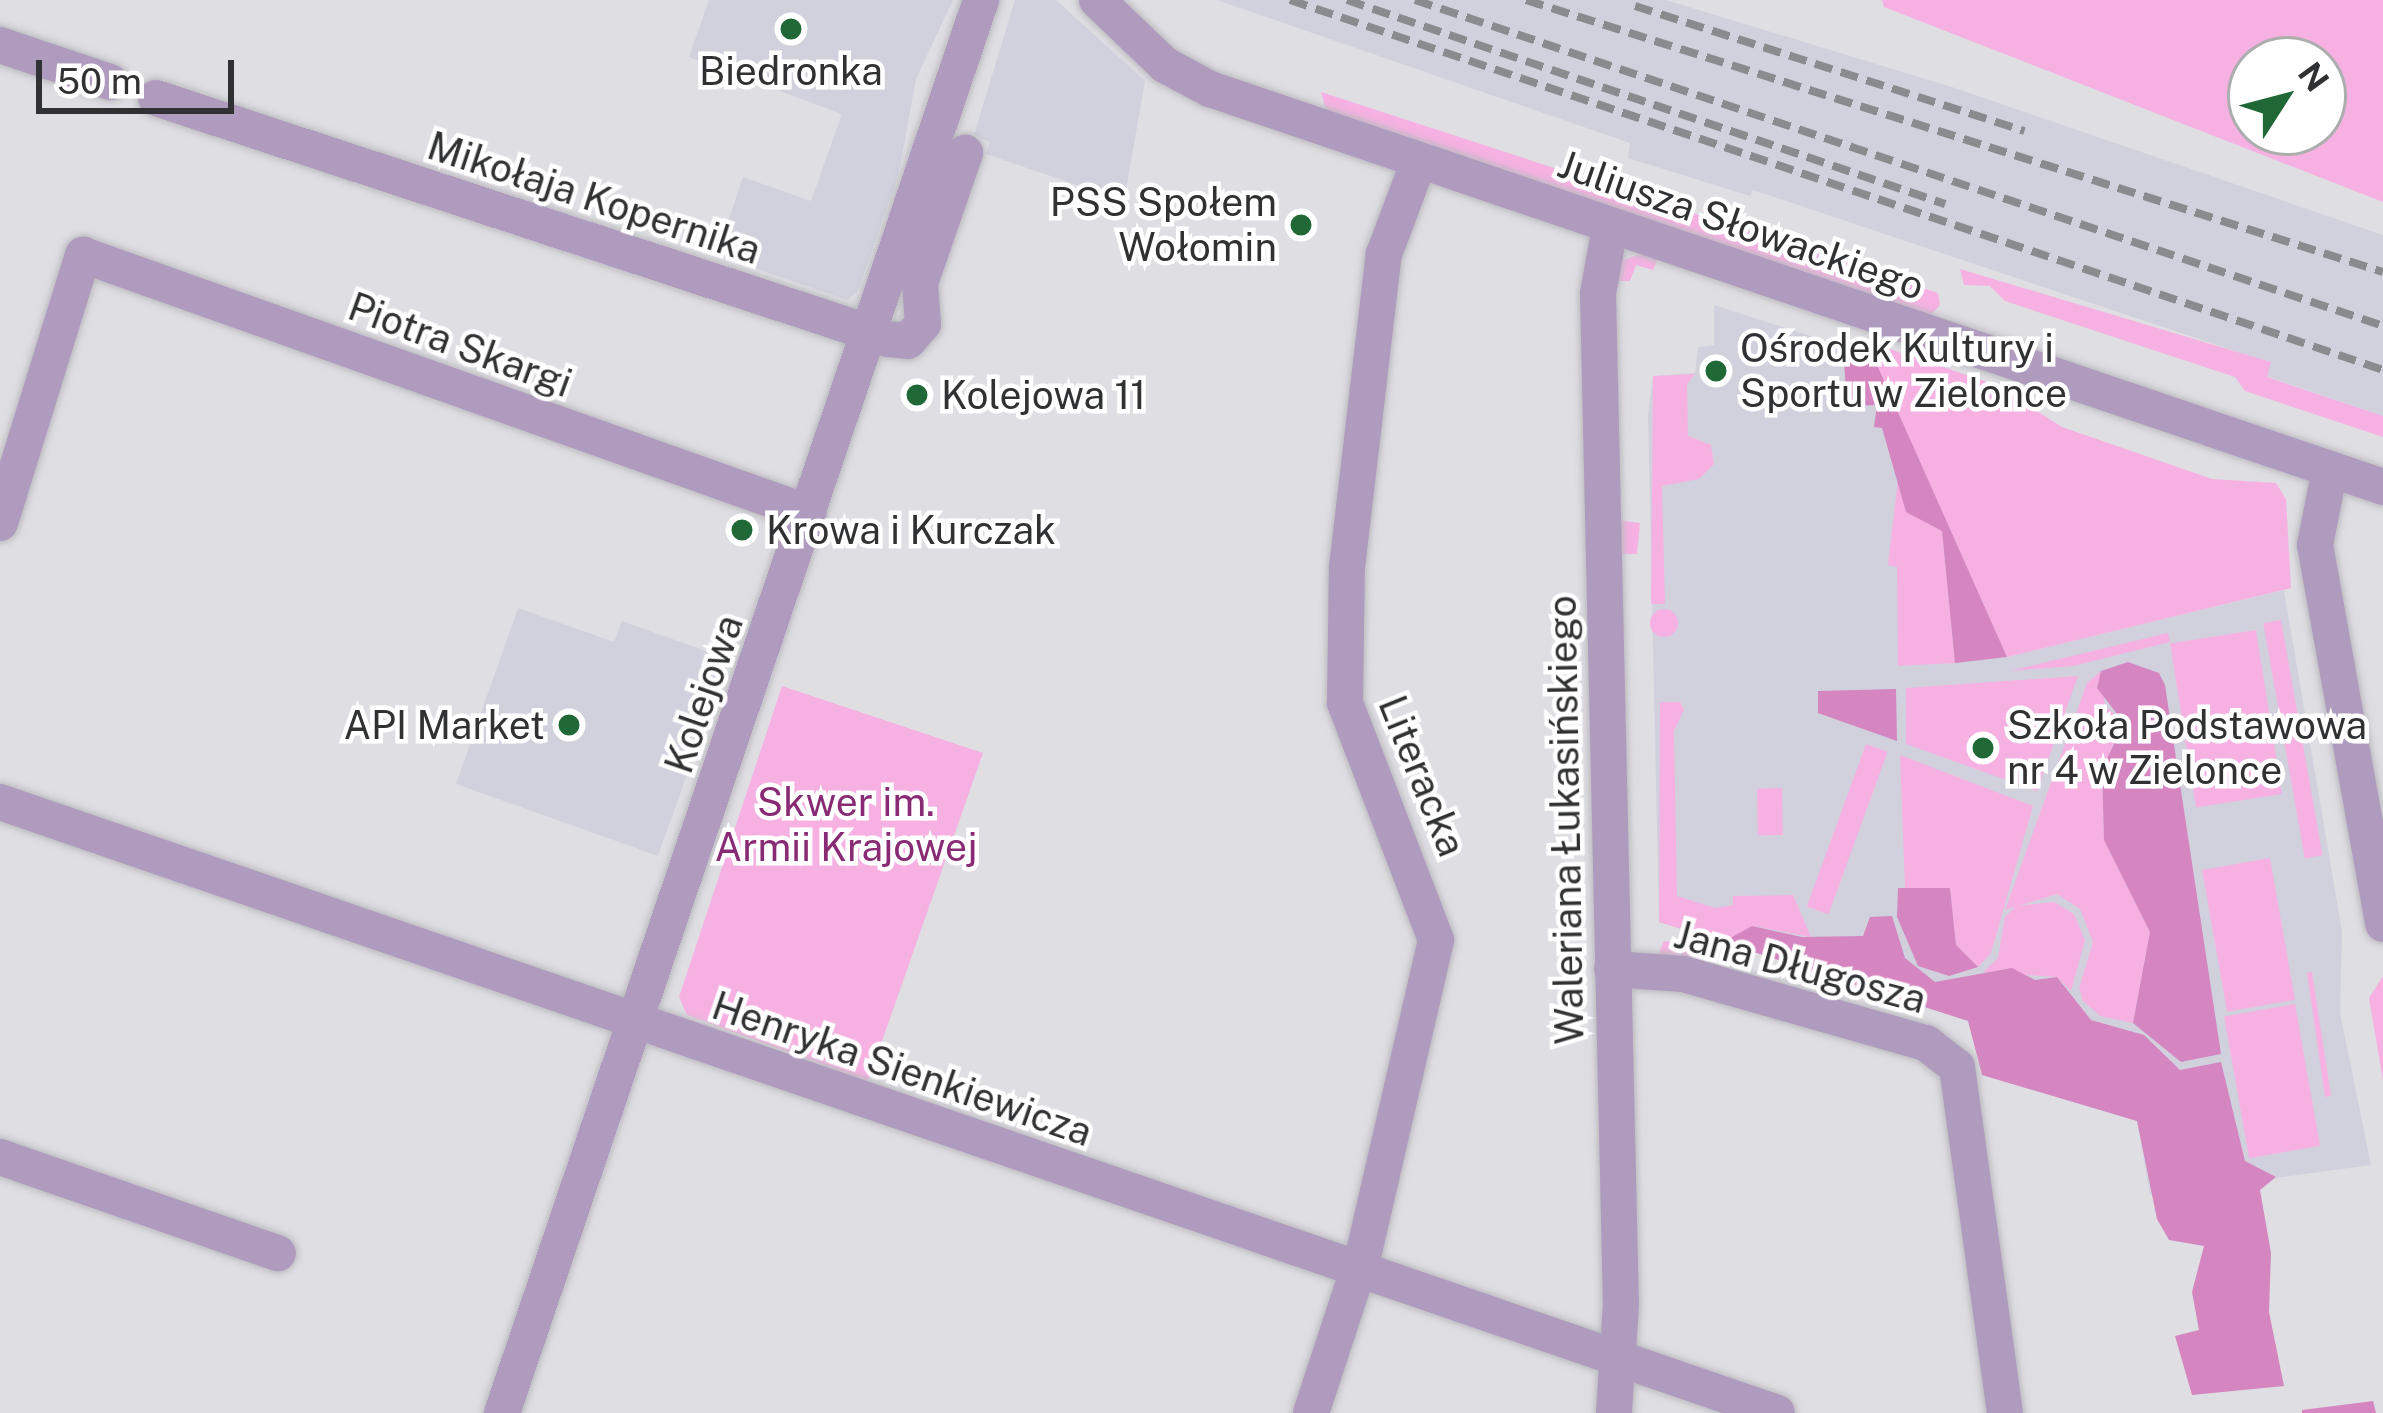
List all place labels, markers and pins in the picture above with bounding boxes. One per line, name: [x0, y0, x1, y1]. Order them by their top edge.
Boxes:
marker: Biedronka: [778, 16, 804, 42]
place label: Biedronka: [699, 48, 883, 94]
place label: PSS Społem Wołomin: [1050, 180, 1277, 271]
marker: PSS Społem Wołomin: [1288, 212, 1314, 238]
place label: Ośrodek Kultury i Sportu w Zielonce: [1740, 326, 2068, 417]
marker: Ośrodek Kultury i Sportu w Zielonce: [1703, 358, 1729, 384]
place label: Kolejowa 11: [941, 372, 1146, 418]
marker: Kolejowa 11: [904, 382, 930, 408]
place label: Krowa i Kurczak: [766, 507, 1056, 553]
marker: Krowa i Kurczak: [729, 517, 755, 543]
place label: API Market: [343, 702, 545, 748]
place label: Szkoła Podstawowa nr 4 w Zielonce: [2007, 703, 2367, 794]
marker: API Market: [556, 712, 582, 738]
marker: Szkoła Podstawowa nr 4 w Zielonce: [1970, 735, 1996, 761]

